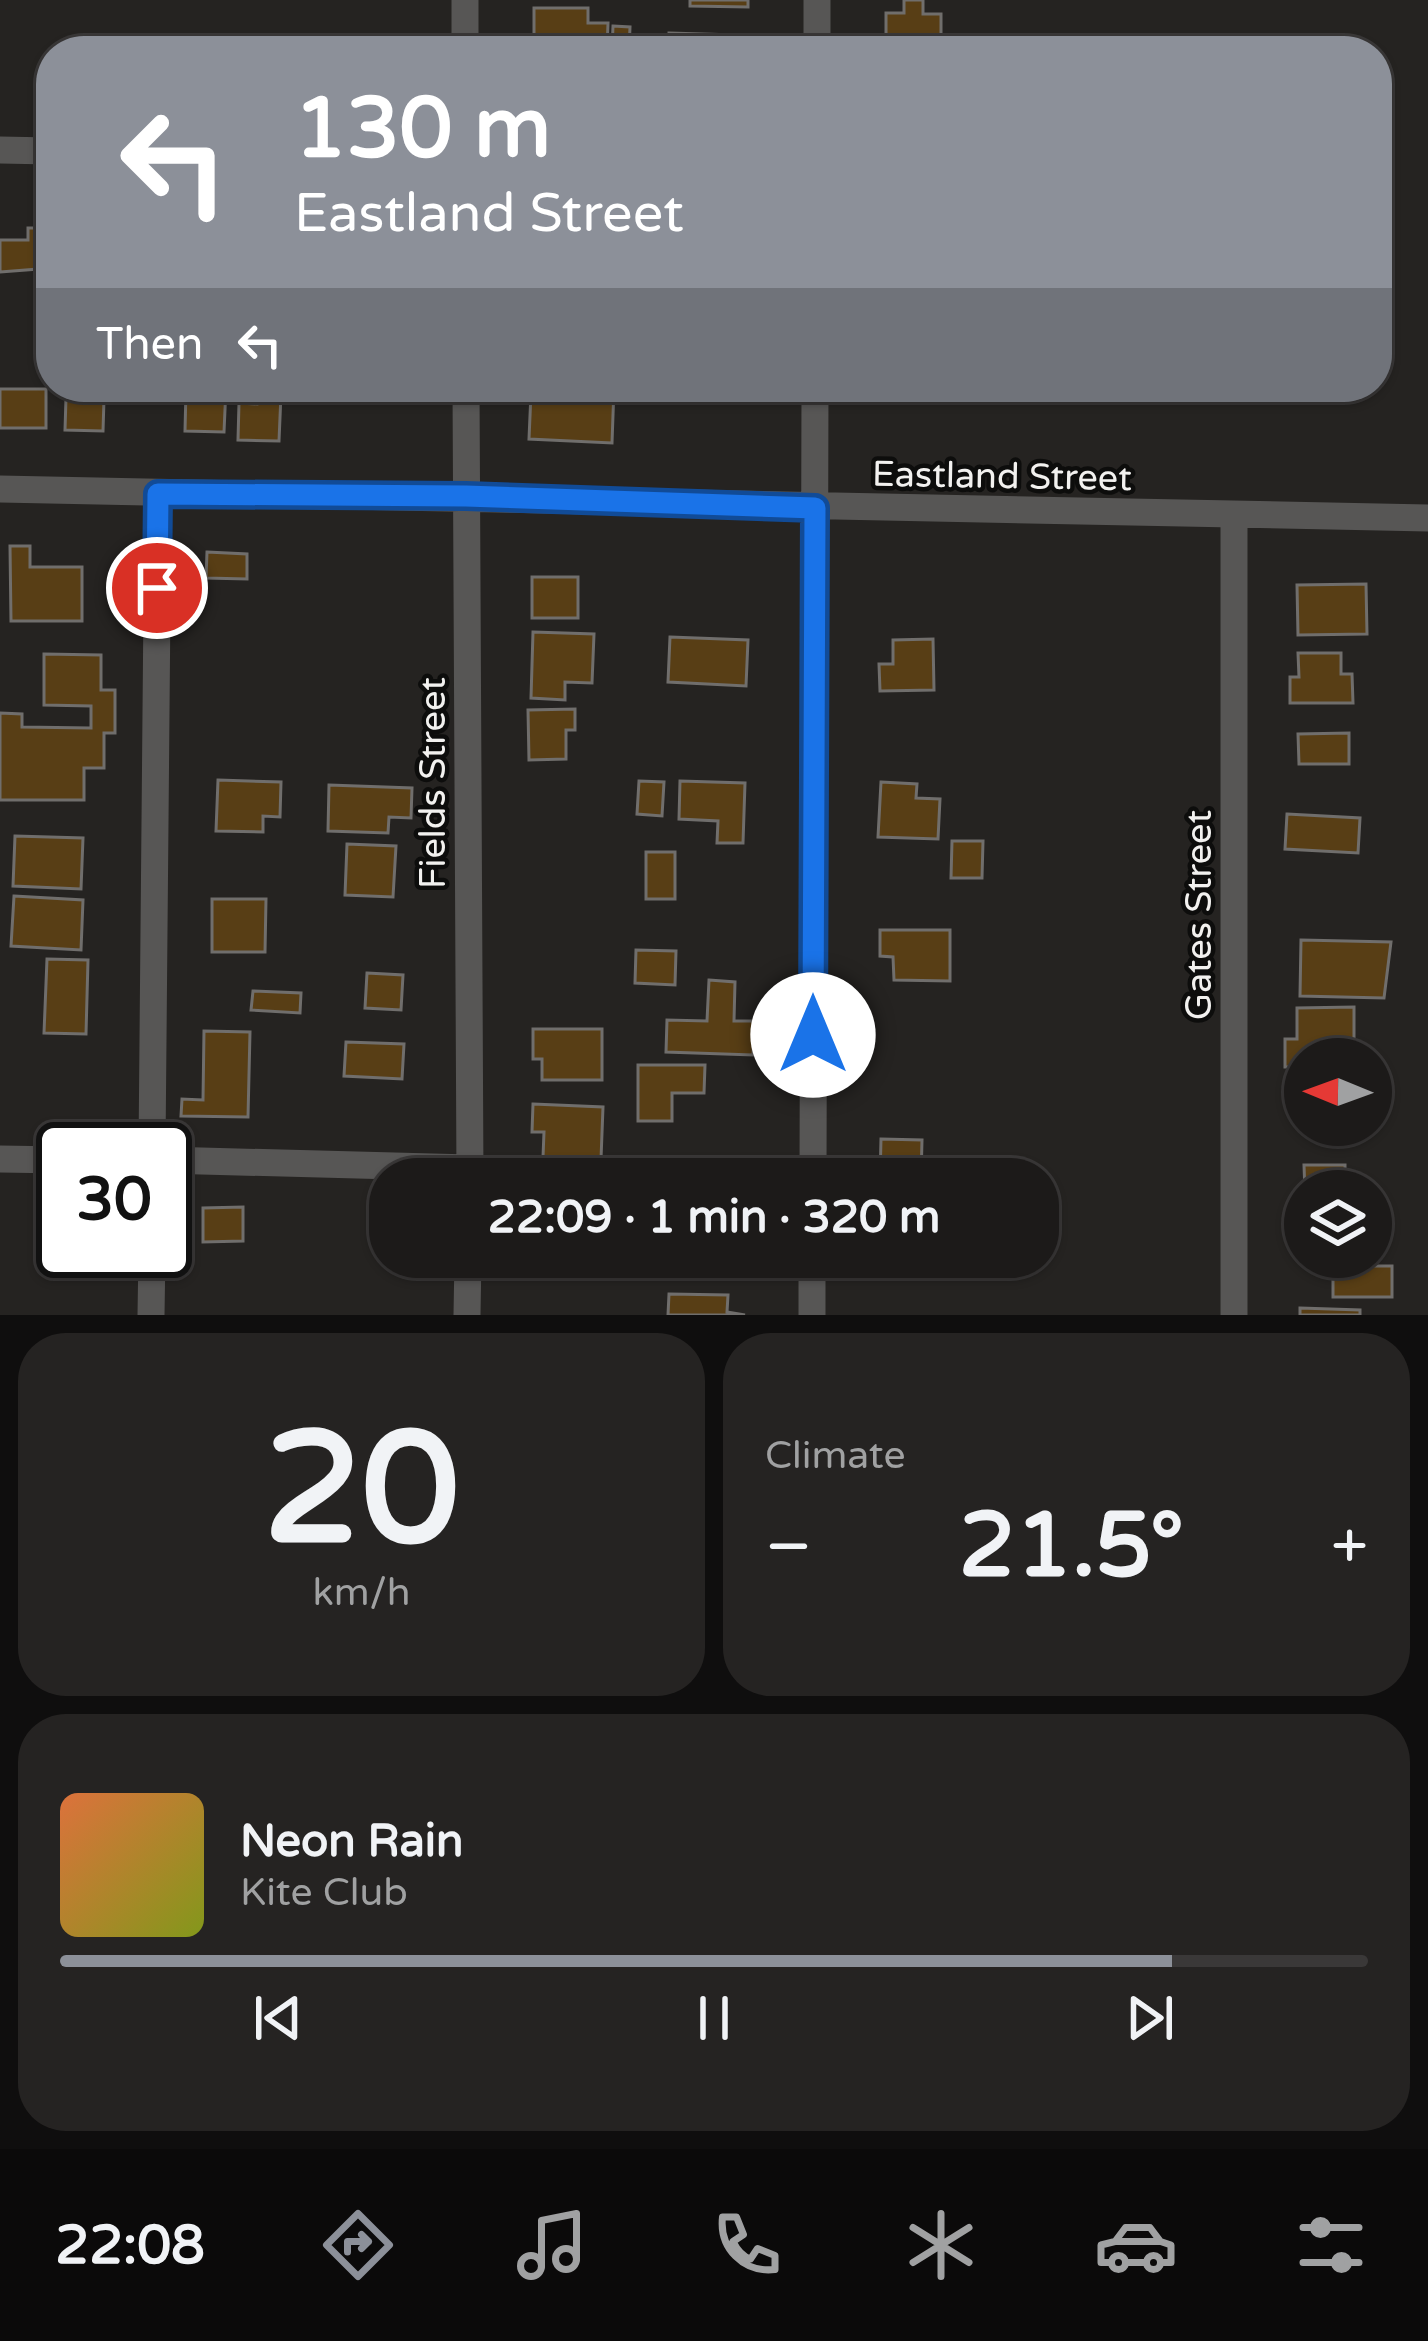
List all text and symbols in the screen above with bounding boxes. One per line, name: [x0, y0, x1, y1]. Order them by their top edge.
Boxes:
text: 130 m: [294, 79, 551, 180]
icon: left: [96, 84, 252, 240]
text: Eastland Street: [294, 181, 684, 246]
icon: left: [227, 312, 293, 378]
text: Then: [96, 318, 203, 372]
street label: Eastland Street: [872, 453, 1132, 500]
pin: [106, 537, 208, 639]
icon: arrive: [124, 555, 190, 621]
street label: Fields Street: [412, 677, 455, 889]
street label: Gates Street: [1178, 810, 1221, 1020]
position arrow: [750, 972, 876, 1098]
north arrow: [1284, 1038, 1392, 1146]
map controls: [1284, 1038, 1392, 1278]
speed limit sign: 30: [36, 1122, 192, 1278]
button: layers: [1284, 1170, 1392, 1278]
text: 22:09 · 1 min · 320 m: [488, 1191, 940, 1245]
text: 20: [264, 1397, 459, 1585]
text: Climate: [765, 1432, 905, 1479]
text: 21.5°: [959, 1492, 1184, 1601]
text: −: [765, 1507, 812, 1587]
text: +: [1331, 1507, 1368, 1587]
text: km/h: [312, 1569, 411, 1616]
text: Neon Rain: [240, 1815, 463, 1869]
text: Kite Club: [240, 1869, 408, 1916]
icon: previous: [245, 1985, 311, 2051]
icon: pause: [681, 1985, 747, 2051]
icon: next: [1117, 1985, 1183, 2051]
icon: directions: [316, 2203, 400, 2287]
icon: music: [510, 2203, 594, 2287]
icon: phone: [705, 2203, 789, 2287]
icon: climate: [899, 2203, 983, 2287]
icon: car: [1094, 2203, 1178, 2287]
icon: filters: [1289, 2203, 1373, 2287]
text: 22:08: [55, 2213, 205, 2278]

